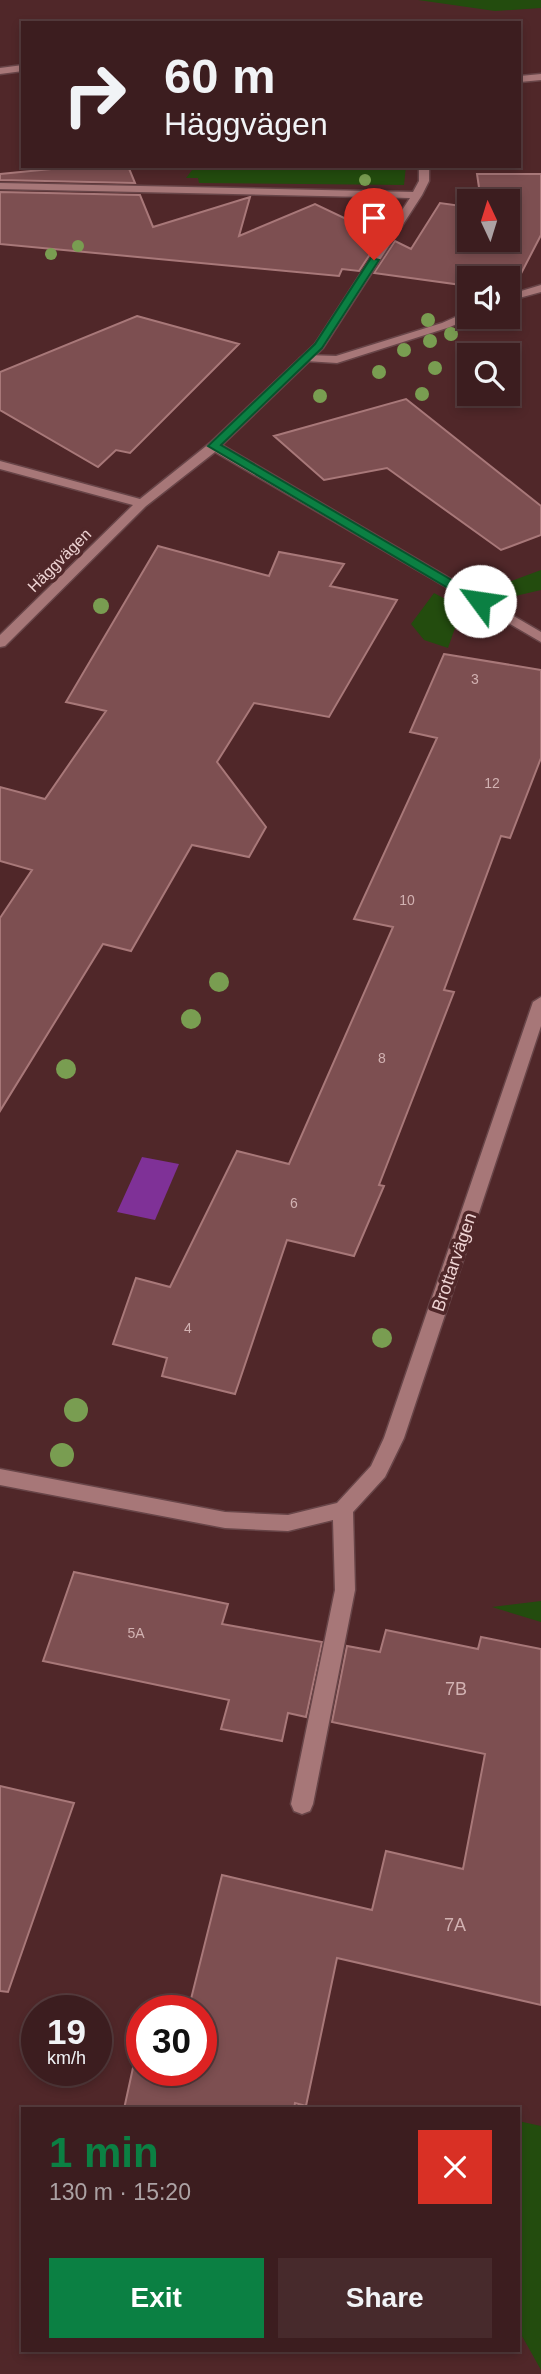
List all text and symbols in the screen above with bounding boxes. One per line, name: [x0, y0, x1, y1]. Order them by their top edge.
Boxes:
icon: right: [49, 49, 140, 140]
text: 60 m: [164, 49, 276, 103]
text: Häggvägen: [164, 106, 328, 142]
pin: [344, 188, 404, 260]
north arrow: [457, 189, 520, 252]
map controls: [457, 189, 520, 406]
icon: arrive: [355, 199, 393, 237]
button: sound: [457, 266, 520, 329]
button: search: [457, 343, 520, 406]
street label: Häggvägen: [24, 525, 94, 595]
position arrow: [443, 564, 517, 638]
house number: 3: [471, 671, 479, 687]
house number: 12: [484, 775, 500, 791]
house number: 10: [399, 892, 415, 908]
house number: 8: [378, 1050, 386, 1066]
house number: 6: [290, 1195, 298, 1211]
street label: Brottarvägen: [428, 1210, 480, 1314]
house number: 4: [184, 1320, 192, 1336]
house number: 5A: [127, 1625, 145, 1641]
house number: 7B: [445, 1679, 467, 1699]
house number: 7A: [444, 1915, 466, 1935]
speed limit sign: 30: [126, 1995, 217, 2086]
text: 19: [47, 2012, 86, 2051]
text: km/h: [47, 2048, 86, 2068]
text: 1 min: [49, 2129, 159, 2176]
button: close: [418, 2130, 492, 2204]
text: 130 m · 15:20: [49, 2179, 191, 2205]
button: Exit: [49, 2258, 264, 2338]
button: Share: [278, 2258, 492, 2338]

